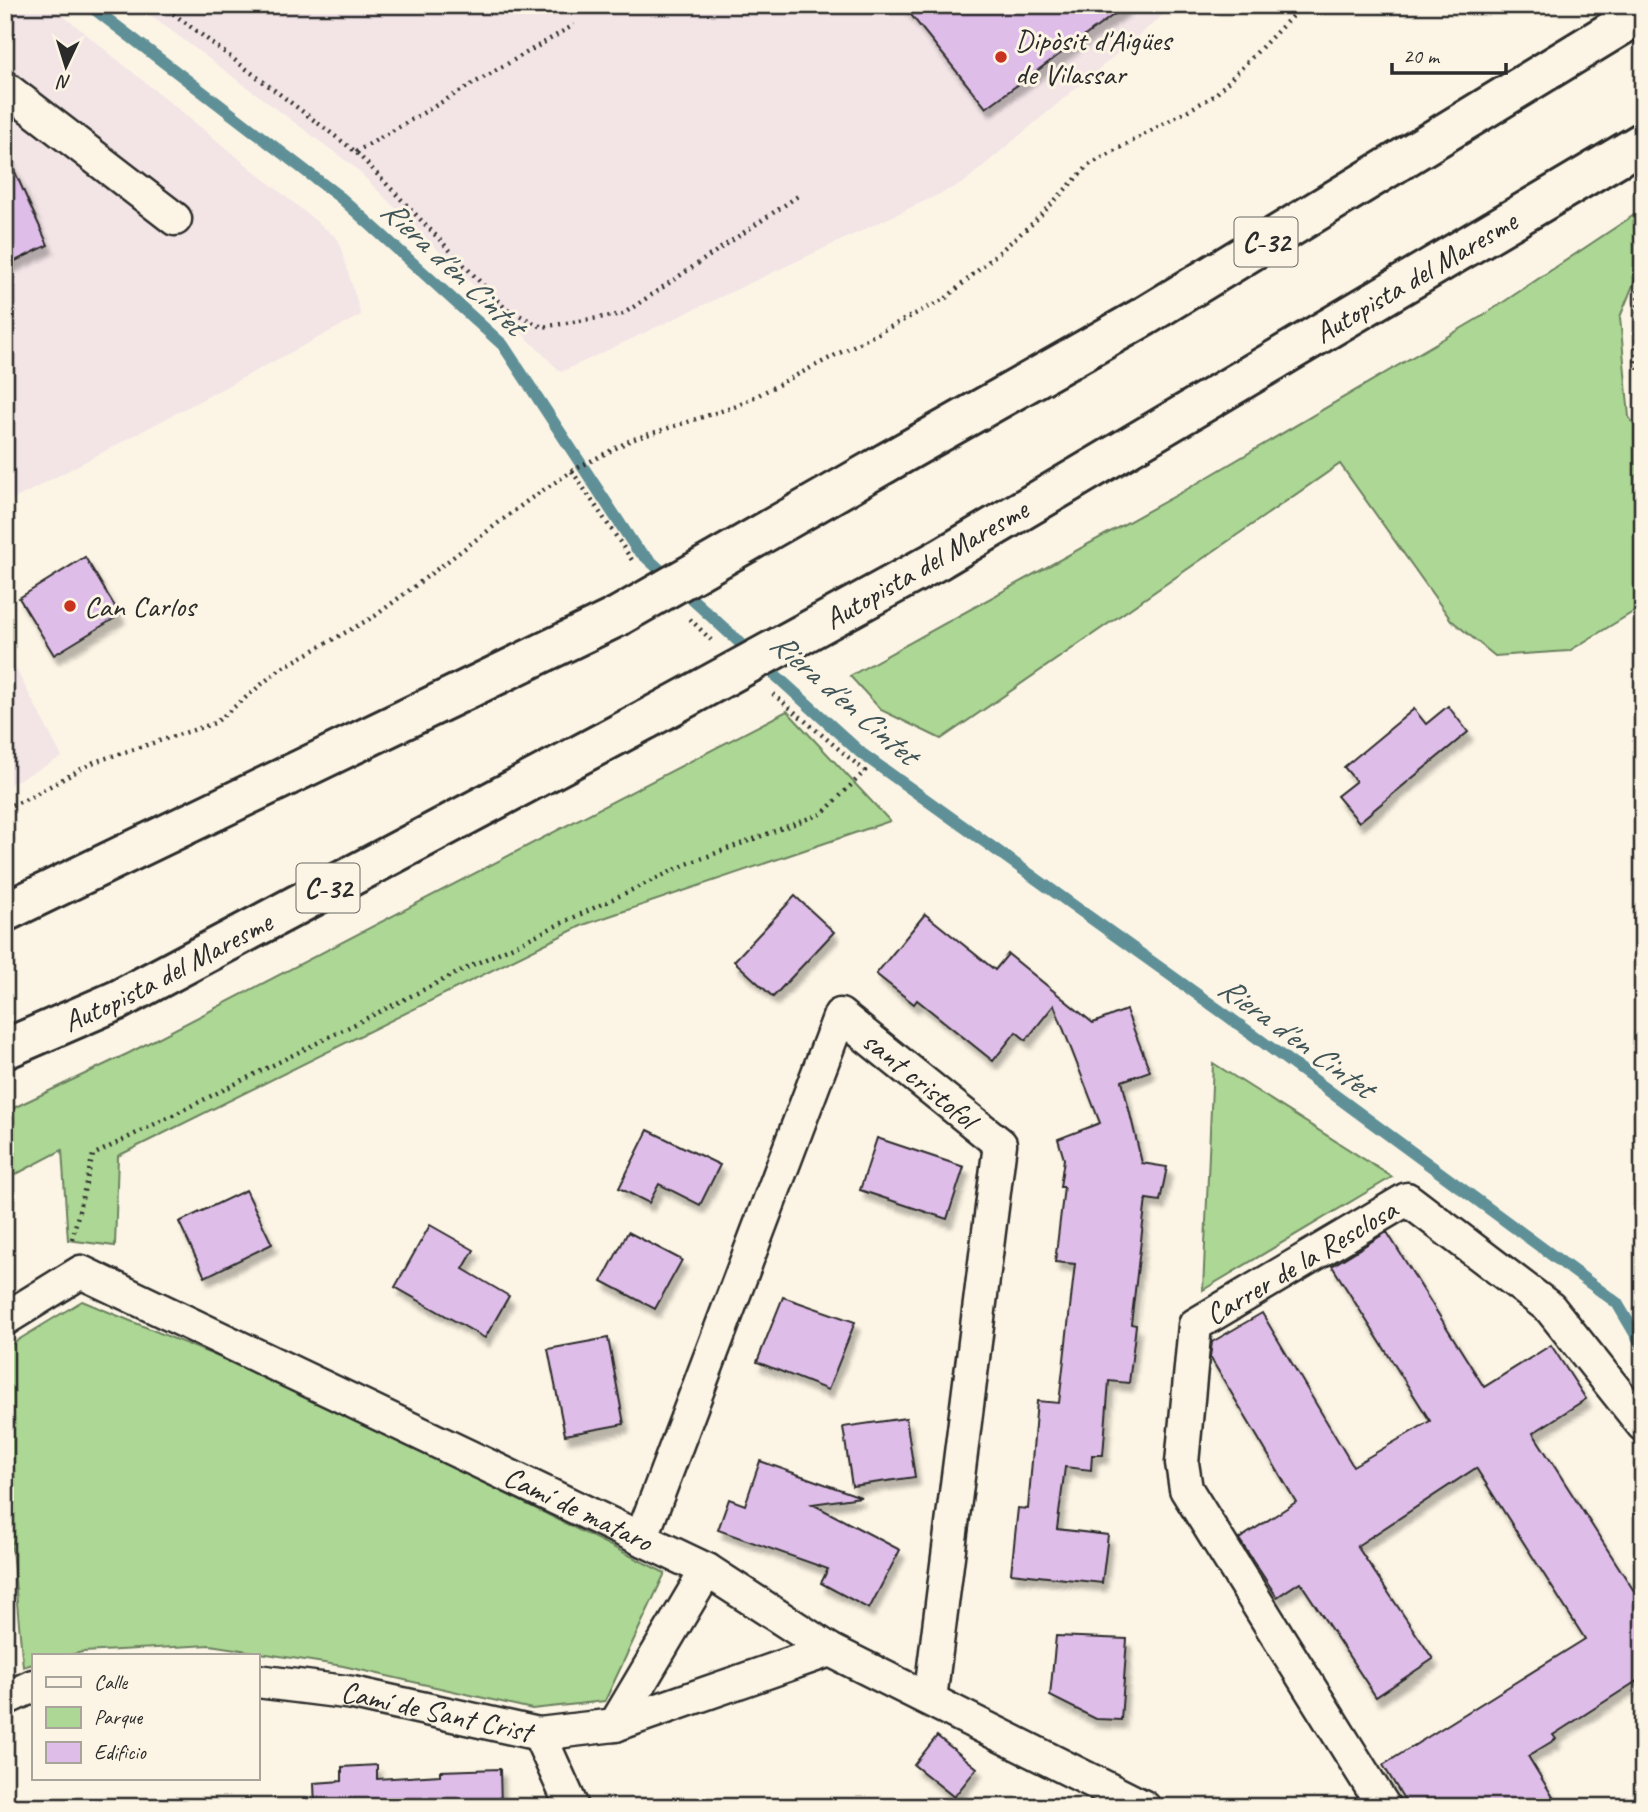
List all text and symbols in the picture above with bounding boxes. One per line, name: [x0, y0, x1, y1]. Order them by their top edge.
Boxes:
place label: Dipòsit d'Aigües de Vilassar: [1015, 21, 1174, 93]
north arrow: [32, 32, 102, 102]
scale bar: [1392, 32, 1506, 76]
text: 20 m: [1403, 43, 1441, 69]
marker: Dipòsit d'Aigües de Vilassar: [993, 49, 1009, 65]
text: N: [55, 69, 72, 94]
water label: Riera d'en Cintet: [373, 190, 538, 348]
street label: Autopista del Maresme: [1307, 201, 1526, 352]
road number: C-32: [1234, 218, 1298, 266]
street label: Autopista del Maresme: [817, 489, 1037, 638]
place label: Can Carlos: [84, 587, 198, 625]
marker: Can Carlos: [62, 598, 78, 614]
water label: Riera d'en Cintet: [762, 623, 931, 777]
road number: C-32: [296, 864, 360, 912]
street label: Autopista del Maresme: [57, 902, 280, 1040]
water label: Riera d'en Cintet: [1210, 967, 1387, 1111]
street label: sant cristofol: [855, 1022, 989, 1140]
street label: Carrer de la Resclosa: [1198, 1189, 1406, 1334]
street label: Camí de mataro: [498, 1457, 660, 1561]
legend: [32, 1654, 259, 1780]
text: Calle: [94, 1669, 128, 1695]
street label: Camí de Sant Crist: [339, 1673, 539, 1752]
text: Parque: [94, 1704, 143, 1730]
text: Edificio: [94, 1739, 147, 1765]

